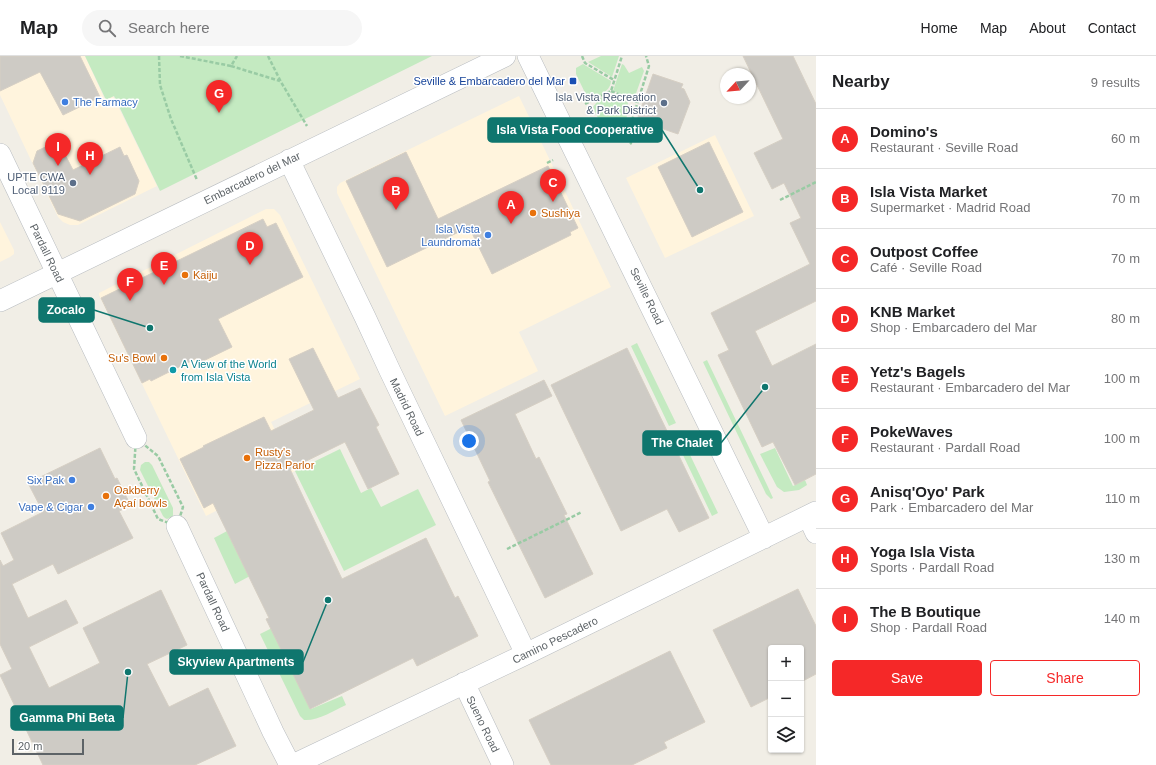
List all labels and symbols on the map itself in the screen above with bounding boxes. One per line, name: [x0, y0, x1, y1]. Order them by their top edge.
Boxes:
north arrow: [720, 68, 756, 104]
place label: Seville & Embarcadero del Mar: [413, 75, 565, 87]
marker: Seville & Embarcadero del Mar: [568, 76, 578, 86]
pin: G: [206, 80, 232, 113]
place label: Isla Vista Recreation & Park District: [555, 91, 656, 116]
place label: The Farmacy: [73, 96, 138, 108]
marker: The Farmacy: [60, 97, 70, 107]
marker: Isla Vista Recreation & Park District: [659, 98, 669, 108]
callout: Isla Vista Food Cooperative: [488, 118, 662, 142]
text: Isla Vista Food Cooperative: [496, 123, 654, 137]
pin: I: [45, 133, 71, 166]
pin: H: [77, 142, 103, 175]
street label: Embarcadero del Mar: [202, 149, 302, 207]
pin: C: [540, 169, 566, 202]
place label: UPTE CWA Local 9119: [7, 171, 66, 196]
pin: B: [383, 177, 409, 210]
marker: UPTE CWA Local 9119: [68, 178, 78, 188]
pin: A: [498, 191, 524, 224]
place label: Sushiya: [541, 207, 581, 219]
marker: Sushiya: [528, 208, 538, 218]
street label: Pardall Road: [28, 222, 66, 284]
place label: Isla Vista Laundromat: [421, 223, 481, 248]
marker: Isla Vista Laundromat: [483, 230, 493, 240]
pin: D: [237, 232, 263, 265]
pin: E: [151, 252, 177, 285]
street label: Seville Road: [628, 266, 666, 326]
pin: F: [117, 268, 143, 301]
place label: Kaiju: [193, 269, 217, 281]
marker: Kaiju: [180, 270, 190, 280]
callout: Zocalo: [39, 298, 94, 322]
text: Zocalo: [47, 303, 85, 317]
place label: Su's Bowl: [108, 352, 156, 364]
marker: Su's Bowl: [159, 353, 169, 363]
place label: A View of the World from Isla Vista: [181, 358, 277, 383]
marker: A View of the World from Isla Vista: [168, 365, 178, 375]
street label: Madrid Road: [388, 376, 426, 438]
your location: [459, 431, 479, 451]
callout: The Chalet: [643, 431, 721, 455]
text: The Chalet: [651, 436, 713, 450]
place label: Rusty's Pizza Parlor: [255, 446, 315, 471]
marker: Rusty's Pizza Parlor: [242, 453, 252, 463]
place label: Six Pak: [27, 474, 64, 486]
marker: Six Pak: [67, 475, 77, 485]
place label: Oakberry Açaí bowls: [114, 484, 168, 509]
marker: Oakberry Açaí bowls: [101, 491, 111, 501]
place label: Vape & Cigar: [18, 501, 83, 513]
marker: Vape & Cigar: [86, 502, 96, 512]
street label: Pardall Road: [194, 571, 232, 633]
street label: Camino Pescadero: [510, 614, 600, 666]
callout: Skyview Apartments: [170, 650, 303, 674]
text: Skyview Apartments: [178, 655, 295, 669]
street label: Sueno Road: [464, 694, 502, 754]
callout: Gamma Phi Beta: [11, 706, 123, 730]
text: Gamma Phi Beta: [19, 711, 115, 725]
scale bar: [12, 737, 84, 756]

